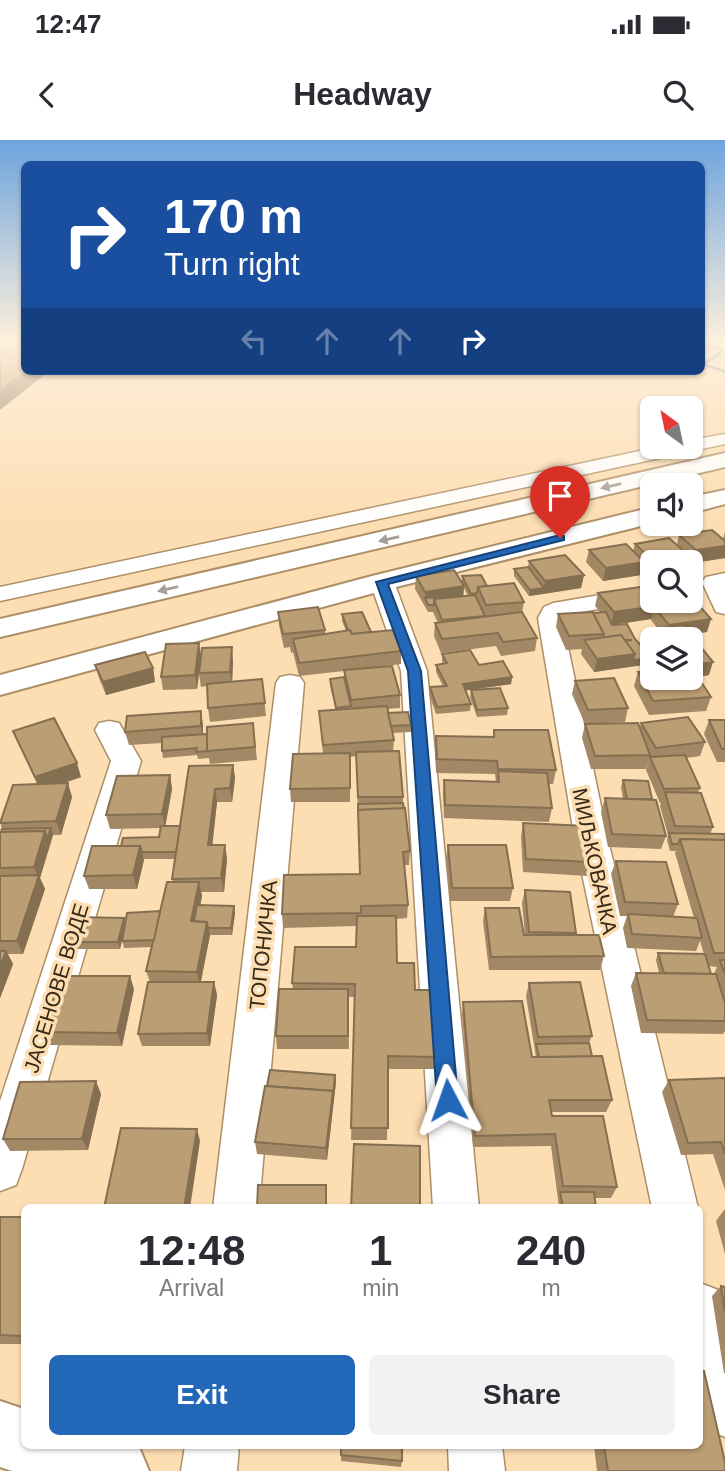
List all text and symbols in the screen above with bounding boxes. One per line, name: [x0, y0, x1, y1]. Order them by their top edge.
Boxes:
text: 12:47: [35, 9, 102, 39]
icon: back: [28, 76, 66, 114]
text: Headway: [293, 76, 432, 112]
icon: search: [659, 76, 697, 114]
icon: right: [49, 189, 140, 280]
text: 170 m: [164, 189, 303, 243]
text: Turn right: [164, 246, 300, 282]
icon: left: [235, 322, 273, 360]
icon: ahead: [308, 322, 346, 360]
icon: ahead: [381, 322, 419, 360]
icon: right: [454, 322, 492, 360]
north arrow: [640, 396, 704, 458]
map controls: [640, 396, 703, 690]
pin: [530, 466, 590, 538]
button: sound: [640, 473, 703, 536]
icon: arrive: [541, 477, 579, 515]
one-way arrow: [600, 481, 622, 492]
one-way arrow: [378, 534, 400, 545]
button: search: [640, 550, 703, 613]
one-way arrow: [156, 584, 178, 595]
button: layers: [640, 627, 703, 690]
street label: МИЉКОВАЧКА: [568, 786, 622, 936]
street label: ТОПОНИЧКА: [245, 879, 281, 1011]
street label: ЈАСЕНОВЕ ВОДЕ: [19, 900, 93, 1076]
position arrow: [411, 1063, 485, 1137]
text: 12:48: [138, 1227, 245, 1274]
text: 1: [369, 1227, 392, 1274]
text: 240: [516, 1227, 586, 1274]
text: Arrival: [159, 1275, 224, 1301]
text: min: [362, 1275, 399, 1301]
text: m: [542, 1275, 561, 1301]
button: Exit: [49, 1355, 355, 1435]
button: Share: [369, 1355, 675, 1435]

